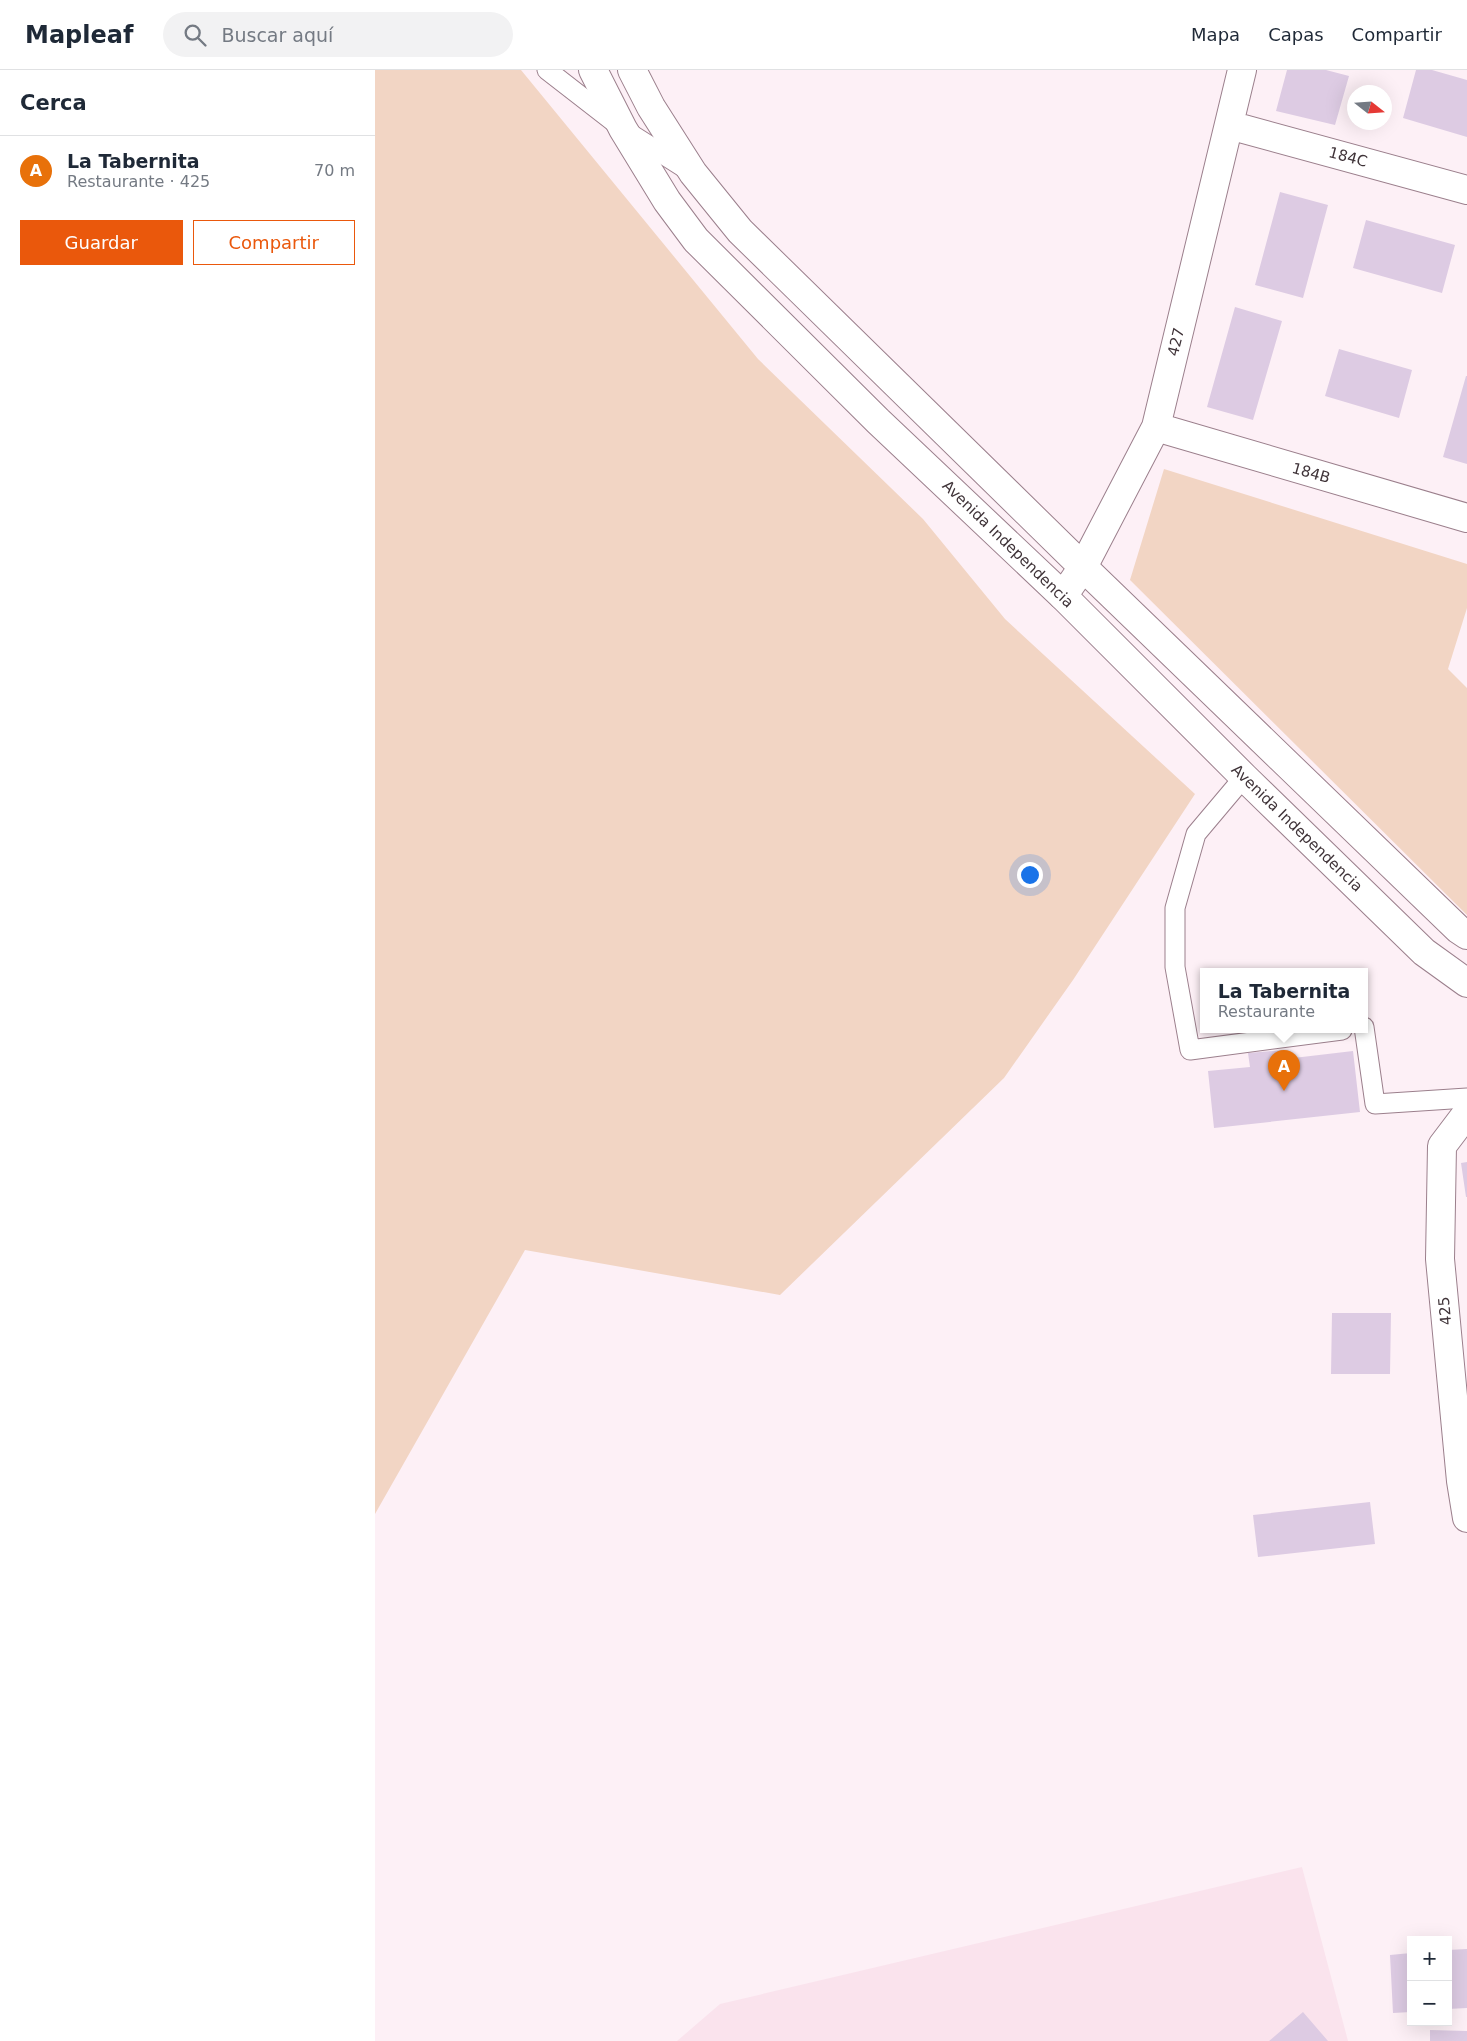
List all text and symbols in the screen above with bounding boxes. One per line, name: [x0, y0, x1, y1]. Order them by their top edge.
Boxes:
search box: [163, 12, 513, 57]
text: Mapleaf: [25, 21, 133, 49]
icon: search: [181, 21, 209, 49]
text: Buscar aquí: [221, 24, 333, 46]
text: Mapa: [1191, 24, 1240, 45]
text: Capas: [1268, 24, 1324, 45]
text: Compartir: [1352, 24, 1442, 45]
north arrow: [1347, 85, 1392, 130]
text: Cerca: [20, 91, 87, 115]
street label: 184C: [1327, 143, 1369, 171]
text: La Tabernita: [67, 150, 200, 172]
text: A: [30, 161, 42, 180]
text: 70 m: [314, 161, 355, 180]
text: Restaurante · 425: [67, 172, 210, 191]
button: Guardar: [20, 220, 183, 265]
button: Compartir: [193, 220, 355, 265]
street label: 427: [1164, 326, 1188, 358]
street label: 184B: [1290, 459, 1332, 487]
street label: Avenida Independencia: [939, 477, 1077, 611]
street label: Avenida Independencia: [1228, 761, 1366, 895]
your location: [1017, 862, 1043, 888]
popup: [1200, 968, 1368, 1033]
text: La Tabernita: [1218, 980, 1350, 1002]
text: Restaurante: [1218, 1002, 1315, 1021]
pin: A: [1268, 1050, 1300, 1091]
street label: 425: [1435, 1296, 1455, 1326]
map controls: [1407, 1936, 1452, 2026]
button: +: [1407, 1936, 1452, 1981]
button: −: [1407, 1981, 1452, 2026]

